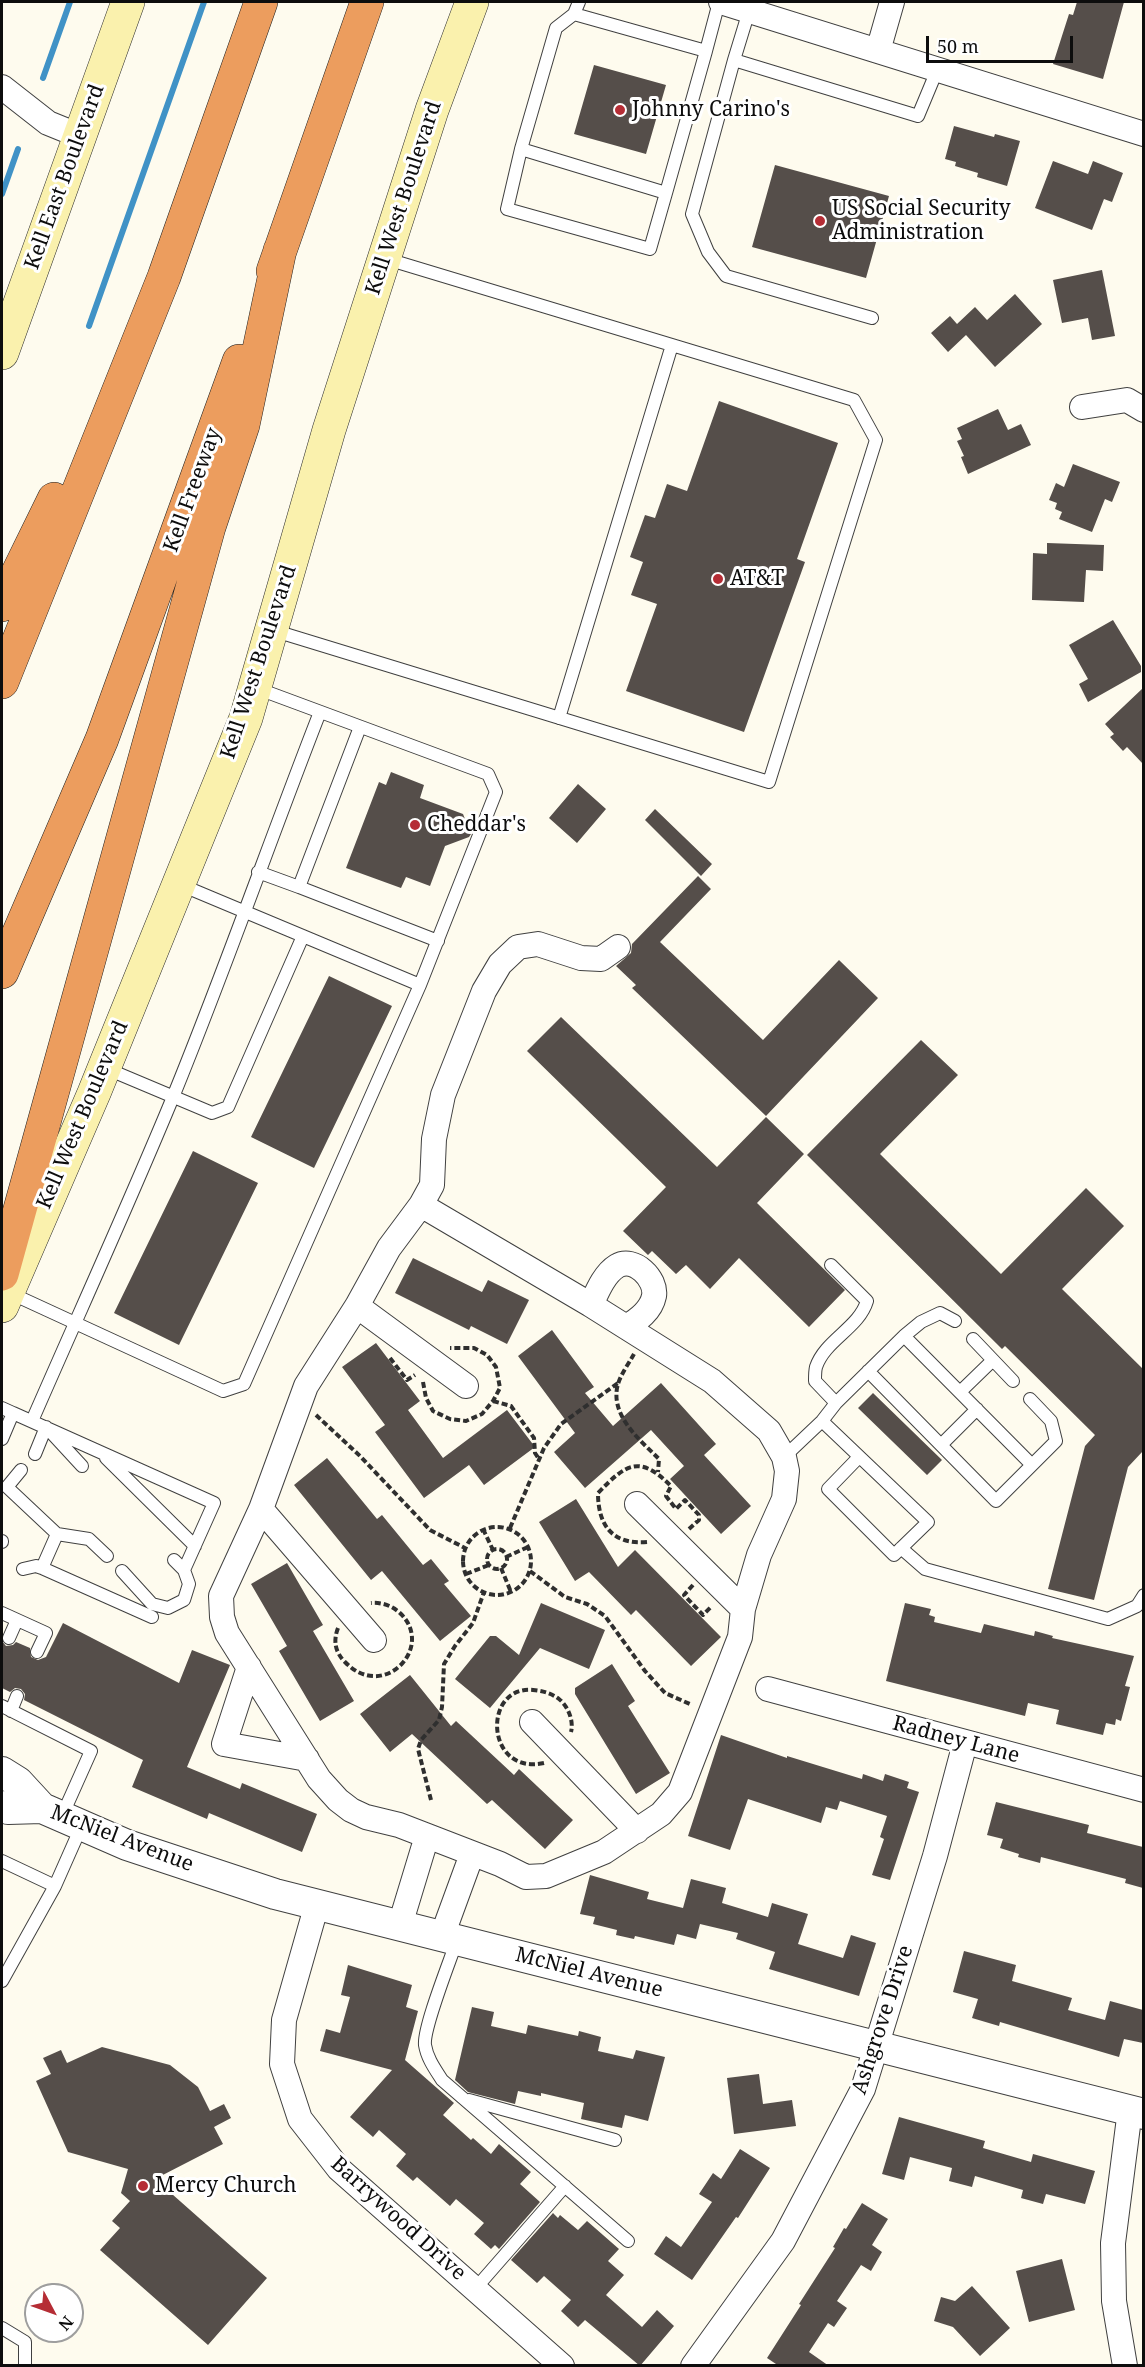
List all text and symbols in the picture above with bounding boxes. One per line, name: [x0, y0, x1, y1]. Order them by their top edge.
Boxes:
scale bar: [929, 24, 1076, 62]
text: 50 m: [937, 34, 979, 58]
street label: Kell East Boulevard: [20, 81, 110, 273]
place label: Johnny Carino's: [632, 97, 790, 123]
street label: Kell West Boulevard: [361, 98, 447, 298]
marker: Johnny Carino's: [613, 103, 627, 117]
place label: US Social Security Administration: [832, 196, 1011, 246]
marker: US Social Security Administration: [813, 214, 827, 228]
street label: Kell Freeway: [159, 425, 227, 555]
street label: Kell West Boulevard: [216, 562, 302, 762]
place label: AT&T: [730, 566, 784, 592]
marker: AT&T: [711, 572, 725, 586]
place label: Cheddar's: [427, 812, 526, 838]
marker: Cheddar's: [408, 818, 422, 832]
street label: Kell West Boulevard: [32, 1017, 134, 1213]
street label: Radney Lane: [890, 1711, 1022, 1769]
street label: McNiel Avenue: [47, 1800, 197, 1878]
street label: Ashgrove Drive: [847, 1942, 919, 2098]
street label: McNiel Avenue: [513, 1943, 665, 2003]
street label: Barrywood Drive: [325, 2152, 471, 2286]
place label: Mercy Church: [155, 2173, 297, 2199]
marker: Mercy Church: [136, 2179, 150, 2193]
north arrow: [24, 2283, 84, 2343]
text: N: [54, 2312, 79, 2335]

